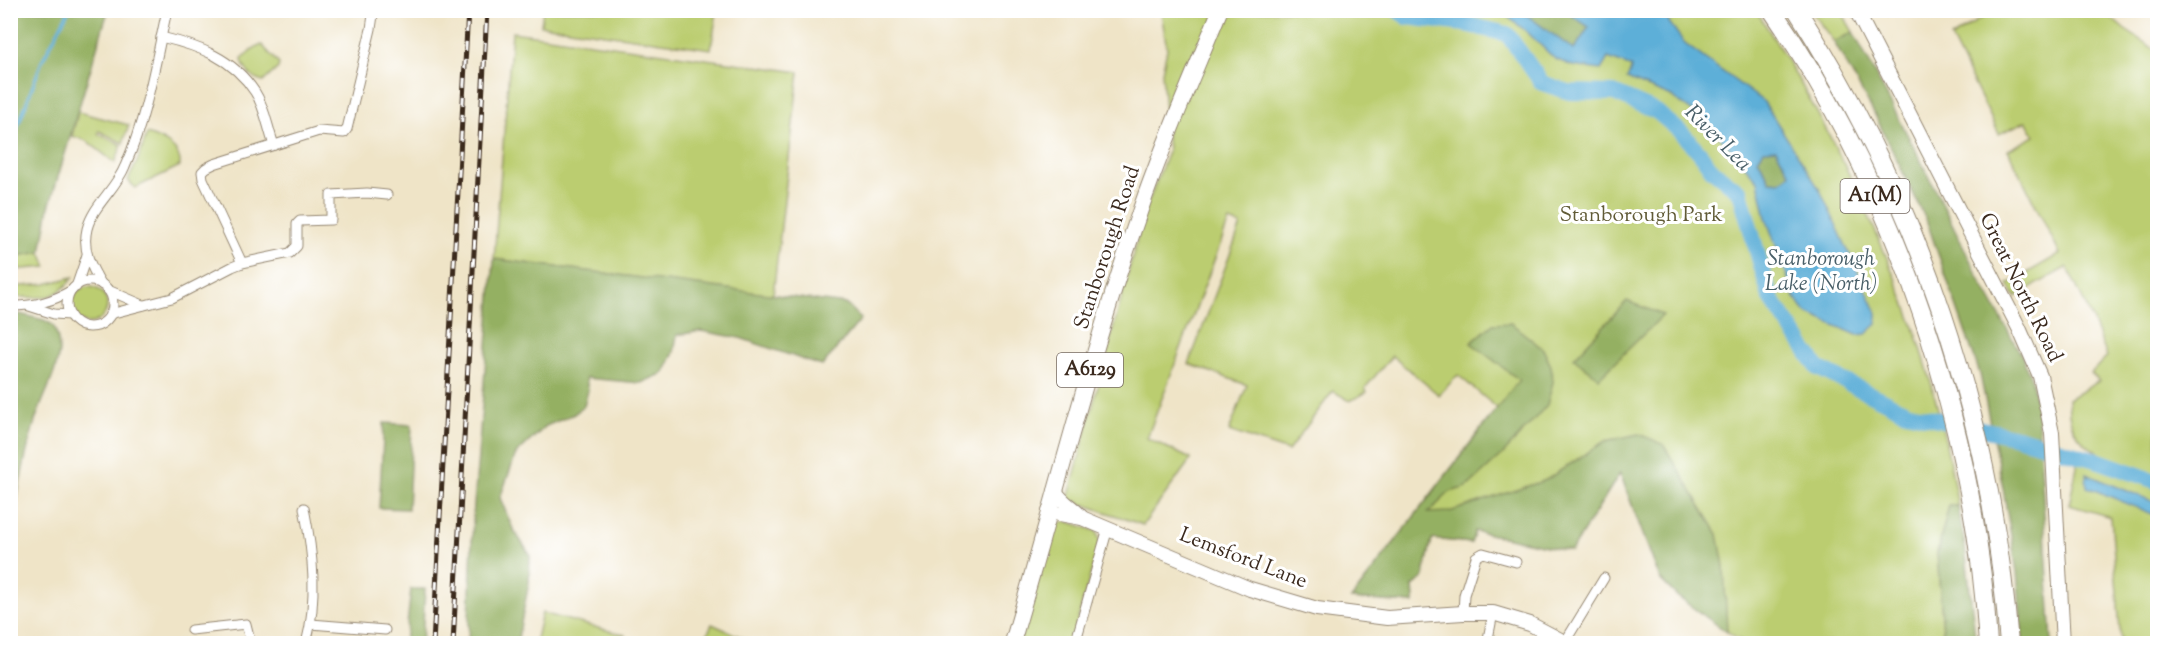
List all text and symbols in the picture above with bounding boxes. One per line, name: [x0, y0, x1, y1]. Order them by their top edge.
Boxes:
water label: River Lea: [1676, 98, 1758, 180]
street label: Stanborough Road: [1067, 162, 1149, 334]
road number: A1(M): [1840, 179, 1910, 213]
park label: Stanborough Park: [1559, 201, 1723, 231]
street label: Great North Road: [1971, 208, 2069, 368]
water label: Stanborough Lake (North): [1765, 244, 1877, 301]
road number: A6129: [1057, 353, 1123, 387]
street label: Lemsford Lane: [1175, 521, 1311, 597]

